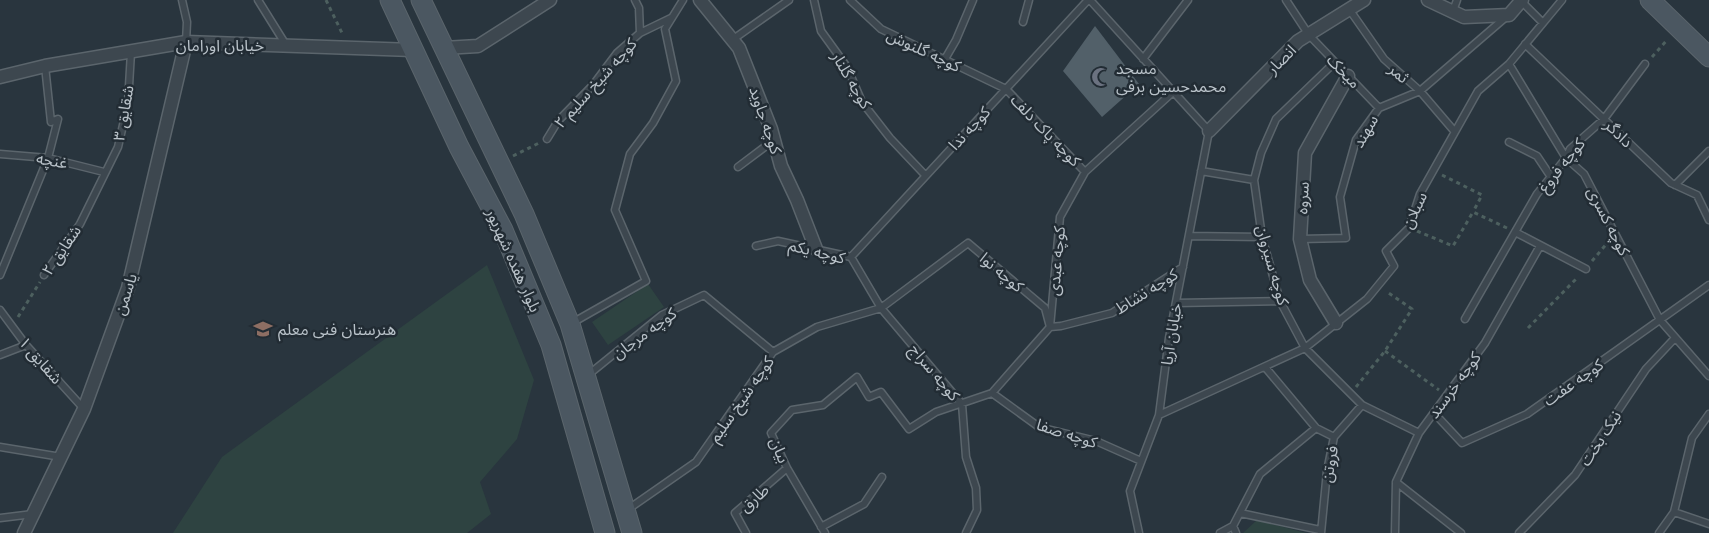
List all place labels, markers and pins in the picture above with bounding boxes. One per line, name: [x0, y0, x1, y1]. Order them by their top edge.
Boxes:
place label: مسجد محمدحسین برفی: [1116, 57, 1226, 98]
mosque icon: مسجد محمدحسین برفی: [1090, 66, 1112, 88]
school or university icon: هنرستان فنی معلم: [252, 318, 274, 340]
place label: هنرستان فنی معلم: [278, 318, 396, 342]

